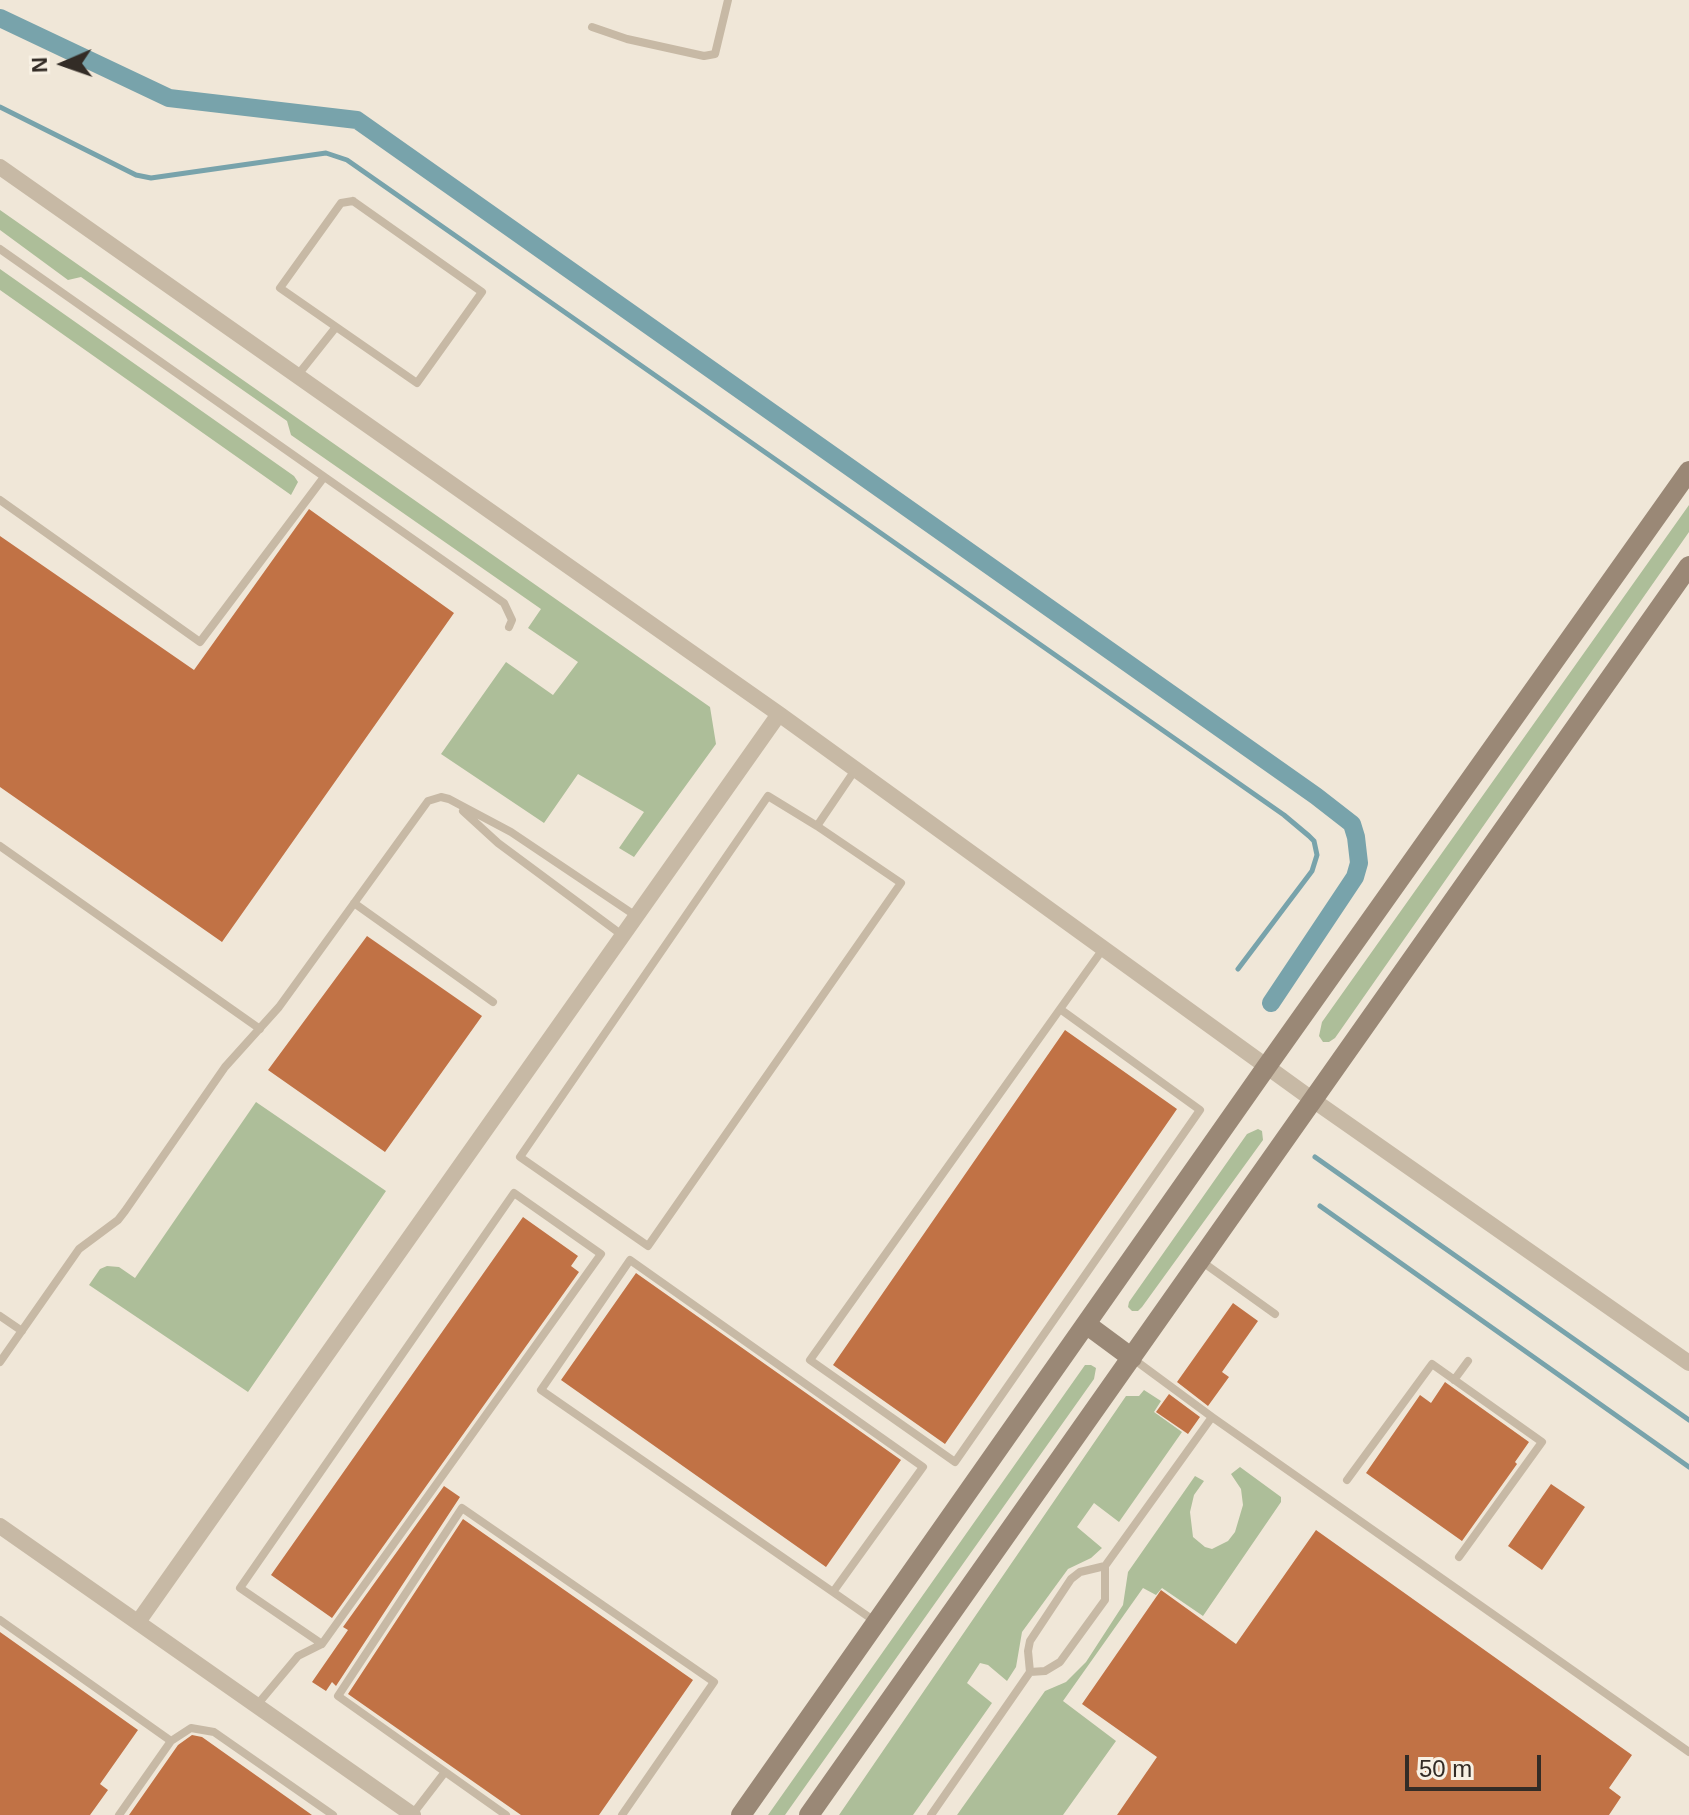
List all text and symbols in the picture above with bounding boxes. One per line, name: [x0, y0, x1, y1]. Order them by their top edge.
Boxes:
north arrow: [24, 24, 104, 104]
text: N: [27, 56, 52, 73]
scale bar: [1409, 1739, 1545, 1789]
text: 50 m: [1419, 1755, 1472, 1782]

